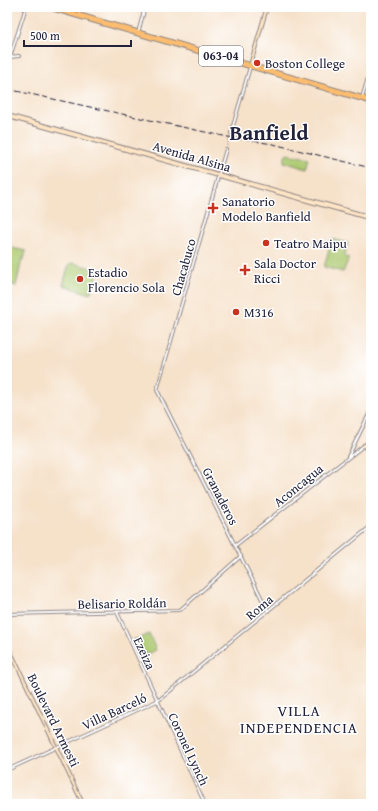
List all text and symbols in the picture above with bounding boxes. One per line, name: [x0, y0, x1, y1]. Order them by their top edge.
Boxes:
scale bar: [24, 22, 131, 48]
text: 500 m: [30, 27, 60, 44]
road number: 063-04: [199, 46, 243, 66]
place label: Boston College: [265, 54, 345, 73]
marker: Boston College: [252, 58, 262, 68]
district label: Banfield: [230, 117, 308, 148]
street label: Avenida Alsina: [151, 136, 234, 177]
place label: Sanatorio Modelo Banfield: [222, 192, 311, 226]
marker: Sanatorio Modelo Banfield: [207, 202, 219, 214]
place label: Teatro Maipu: [274, 234, 347, 253]
street label: Chacabuco: [166, 236, 201, 298]
marker: Teatro Maipu: [261, 238, 271, 248]
place label: Sala Doctor Ricci: [254, 254, 317, 288]
place label: Estadio Florencio Sola: [88, 263, 166, 297]
marker: Sala Doctor Ricci: [239, 264, 251, 276]
marker: Estadio Florencio Sola: [75, 274, 85, 284]
place label: M316: [244, 303, 273, 322]
marker: M316: [231, 307, 241, 317]
street label: Aconcagua: [269, 459, 328, 511]
street label: Granaderos: [198, 464, 243, 528]
street label: Roma: [241, 590, 278, 625]
street label: Belisario Roldán: [77, 593, 167, 614]
street label: Ezeiza: [129, 634, 161, 673]
street label: Boulevard Armesti: [23, 670, 84, 770]
street label: Villa Barceló: [79, 688, 150, 735]
district label: VILLA INDEPENDENCIA: [240, 700, 358, 738]
street label: Coronel Lynch: [163, 710, 214, 789]

